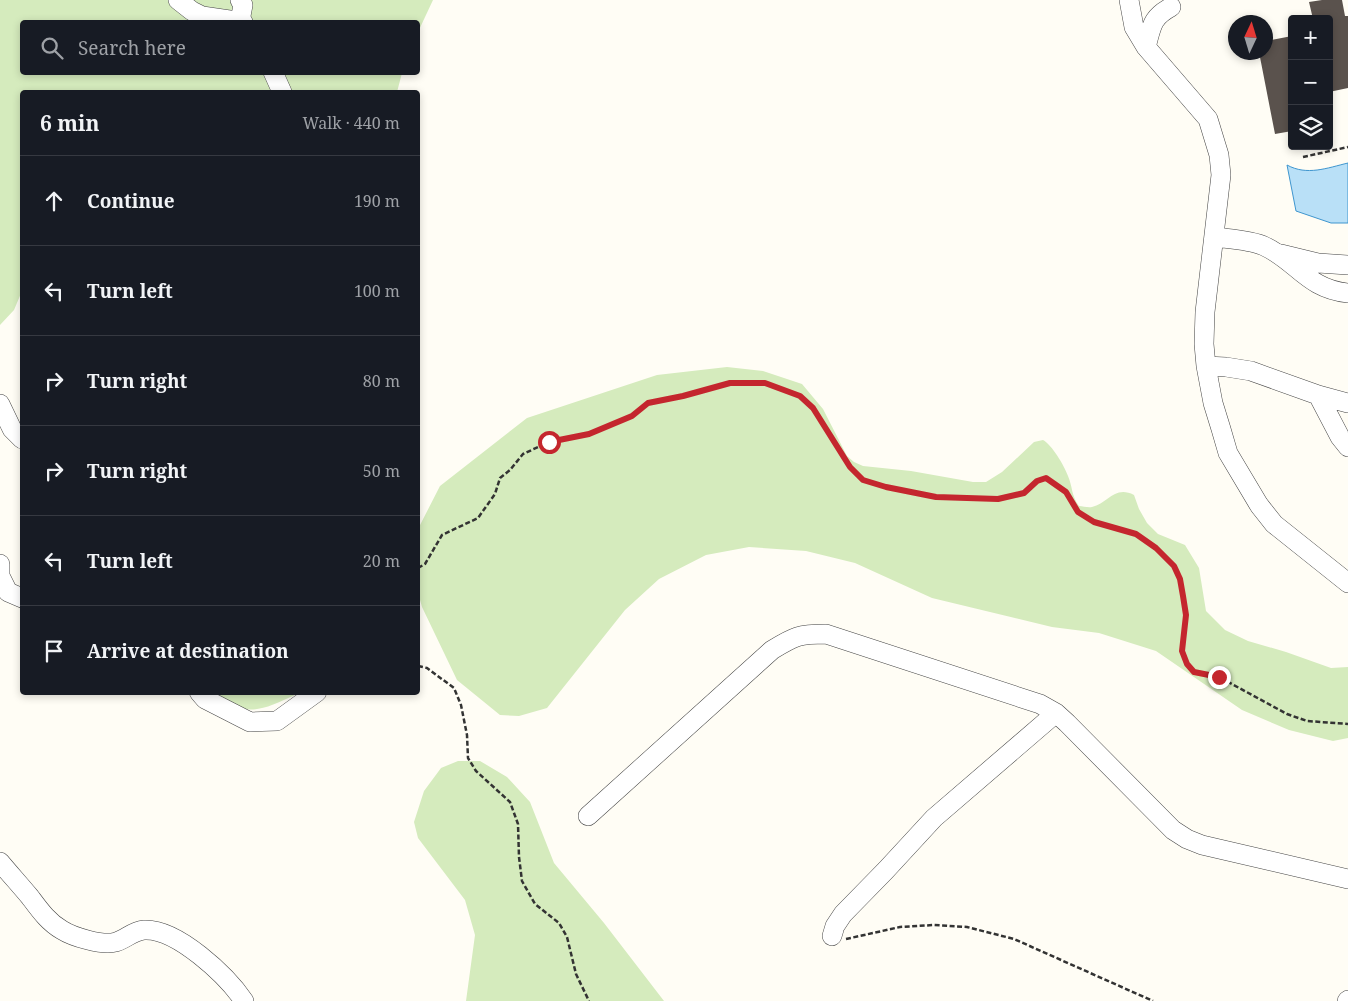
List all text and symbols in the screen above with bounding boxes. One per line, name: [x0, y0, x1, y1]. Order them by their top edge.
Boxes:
north arrow: [1228, 15, 1273, 60]
map controls: [1288, 15, 1333, 150]
button: +: [1288, 15, 1333, 60]
search box: [20, 20, 420, 75]
icon: search: [38, 34, 66, 62]
text: Search here: [78, 35, 186, 61]
button: −: [1288, 60, 1333, 105]
button: layers: [1288, 105, 1333, 150]
text: 6 min: [40, 109, 99, 137]
text: Walk · 440 m: [303, 112, 400, 134]
icon: ahead: [40, 187, 68, 215]
text: Continue: [87, 188, 175, 214]
text: 190 m: [354, 190, 400, 212]
icon: left: [40, 277, 68, 305]
text: Turn left: [87, 278, 173, 304]
text: 100 m: [354, 280, 400, 302]
icon: right: [40, 367, 68, 395]
text: Turn right: [87, 368, 187, 394]
text: 80 m: [363, 370, 400, 392]
route start: [538, 431, 561, 454]
icon: right: [40, 457, 68, 485]
text: Turn right: [87, 458, 187, 484]
text: 50 m: [363, 460, 400, 482]
icon: left: [40, 547, 68, 575]
text: Turn left: [87, 548, 173, 574]
text: 20 m: [363, 550, 400, 572]
icon: arrive: [40, 637, 68, 665]
text: Arrive at destination: [87, 638, 289, 664]
route end: [1208, 666, 1231, 689]

